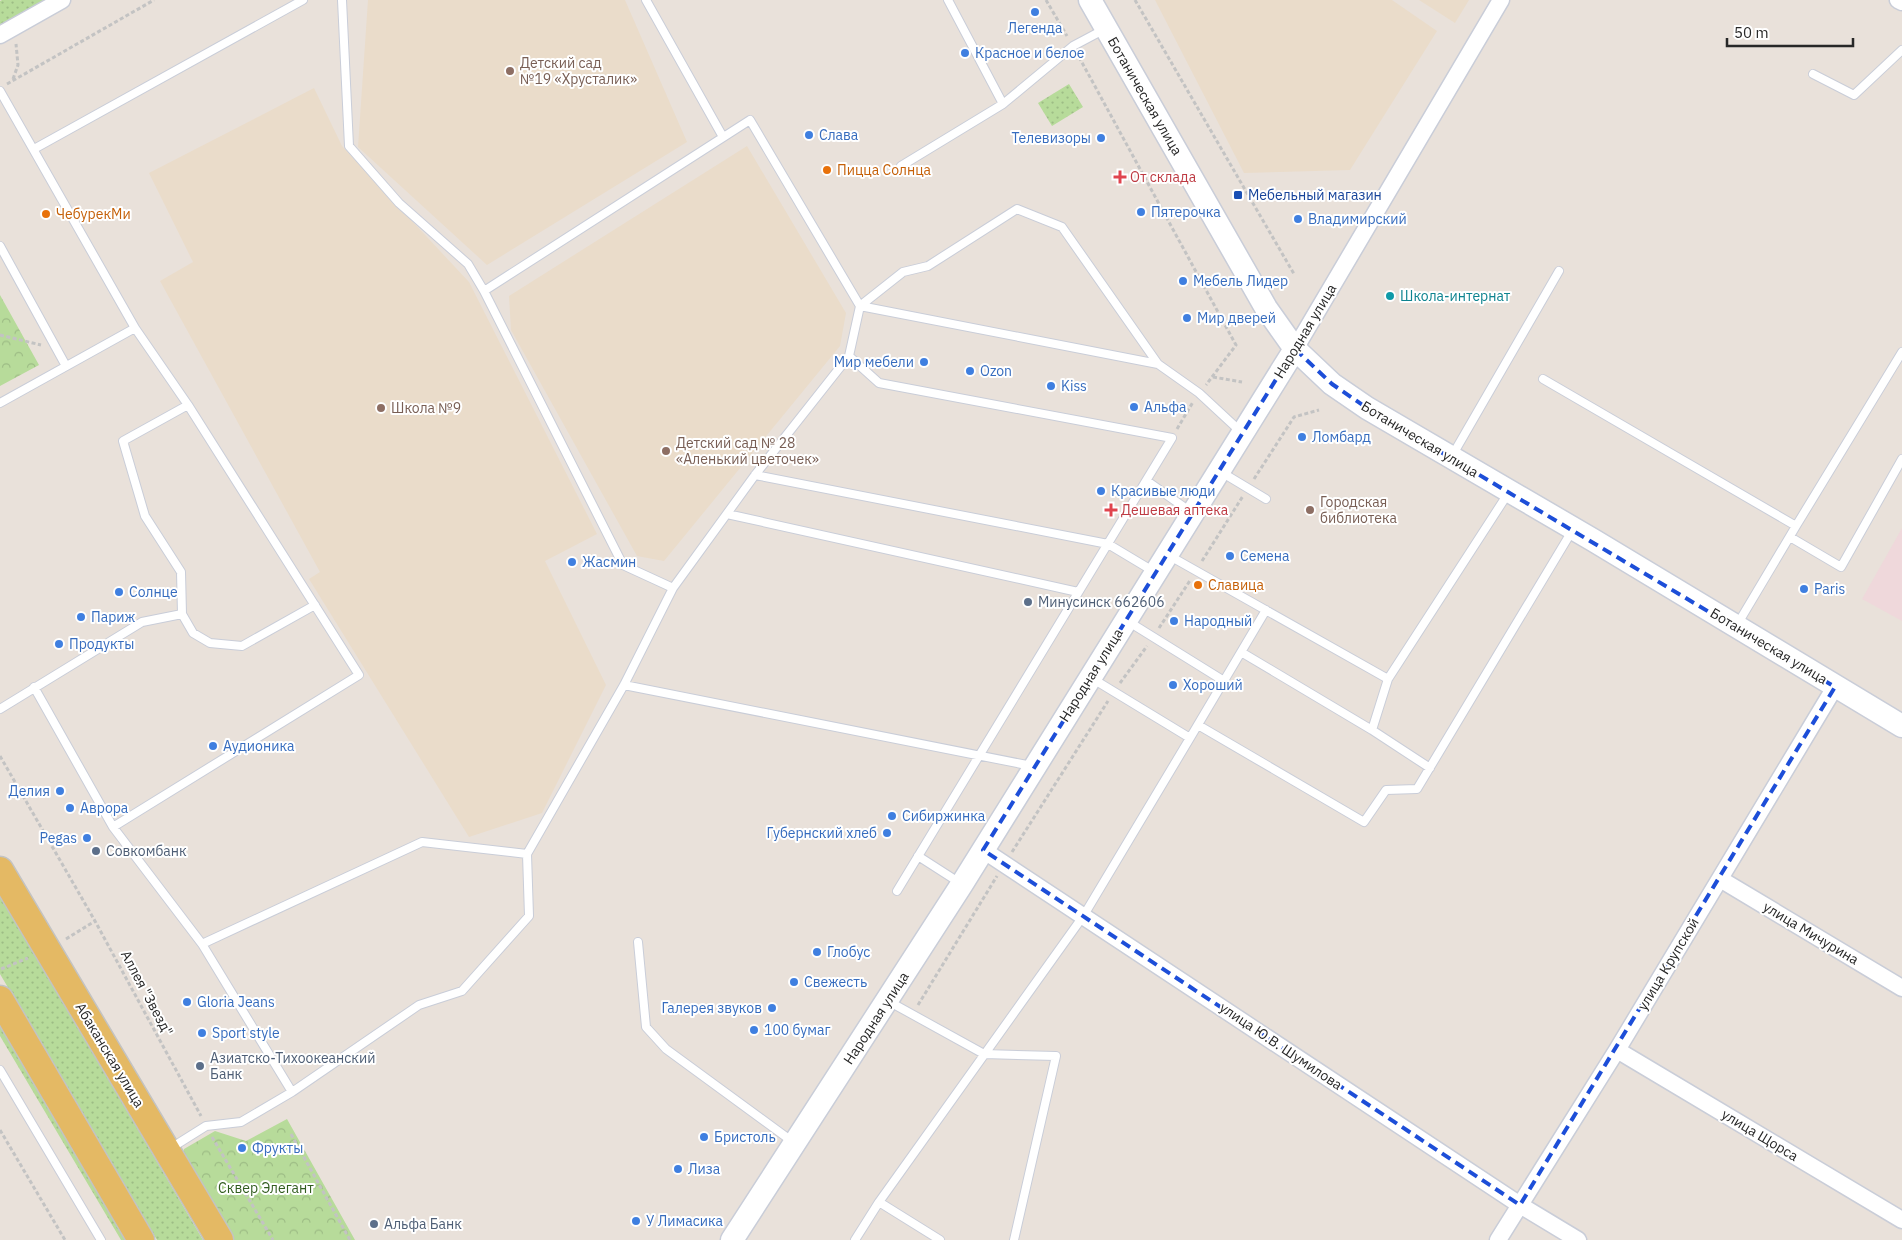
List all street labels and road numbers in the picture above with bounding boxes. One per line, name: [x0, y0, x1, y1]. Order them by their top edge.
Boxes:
street label: Ботаническая улица: [1104, 34, 1187, 159]
street label: Народная улица: [1270, 280, 1341, 381]
street label: Ботаническая улица: [1358, 397, 1482, 481]
street label: Ботаническая улица: [1707, 604, 1831, 688]
street label: Народная улица: [1055, 624, 1127, 725]
street label: улица Мичурина: [1760, 897, 1862, 969]
street label: улица Крупской: [1633, 914, 1703, 1014]
street label: Аллея "Звезд": [117, 947, 177, 1039]
street label: Народная улица: [839, 968, 913, 1068]
street label: улица Ю.В. Шумилова: [1216, 998, 1346, 1094]
street label: Абаканская улица: [72, 999, 149, 1111]
street label: улица Щорса: [1718, 1105, 1802, 1165]

